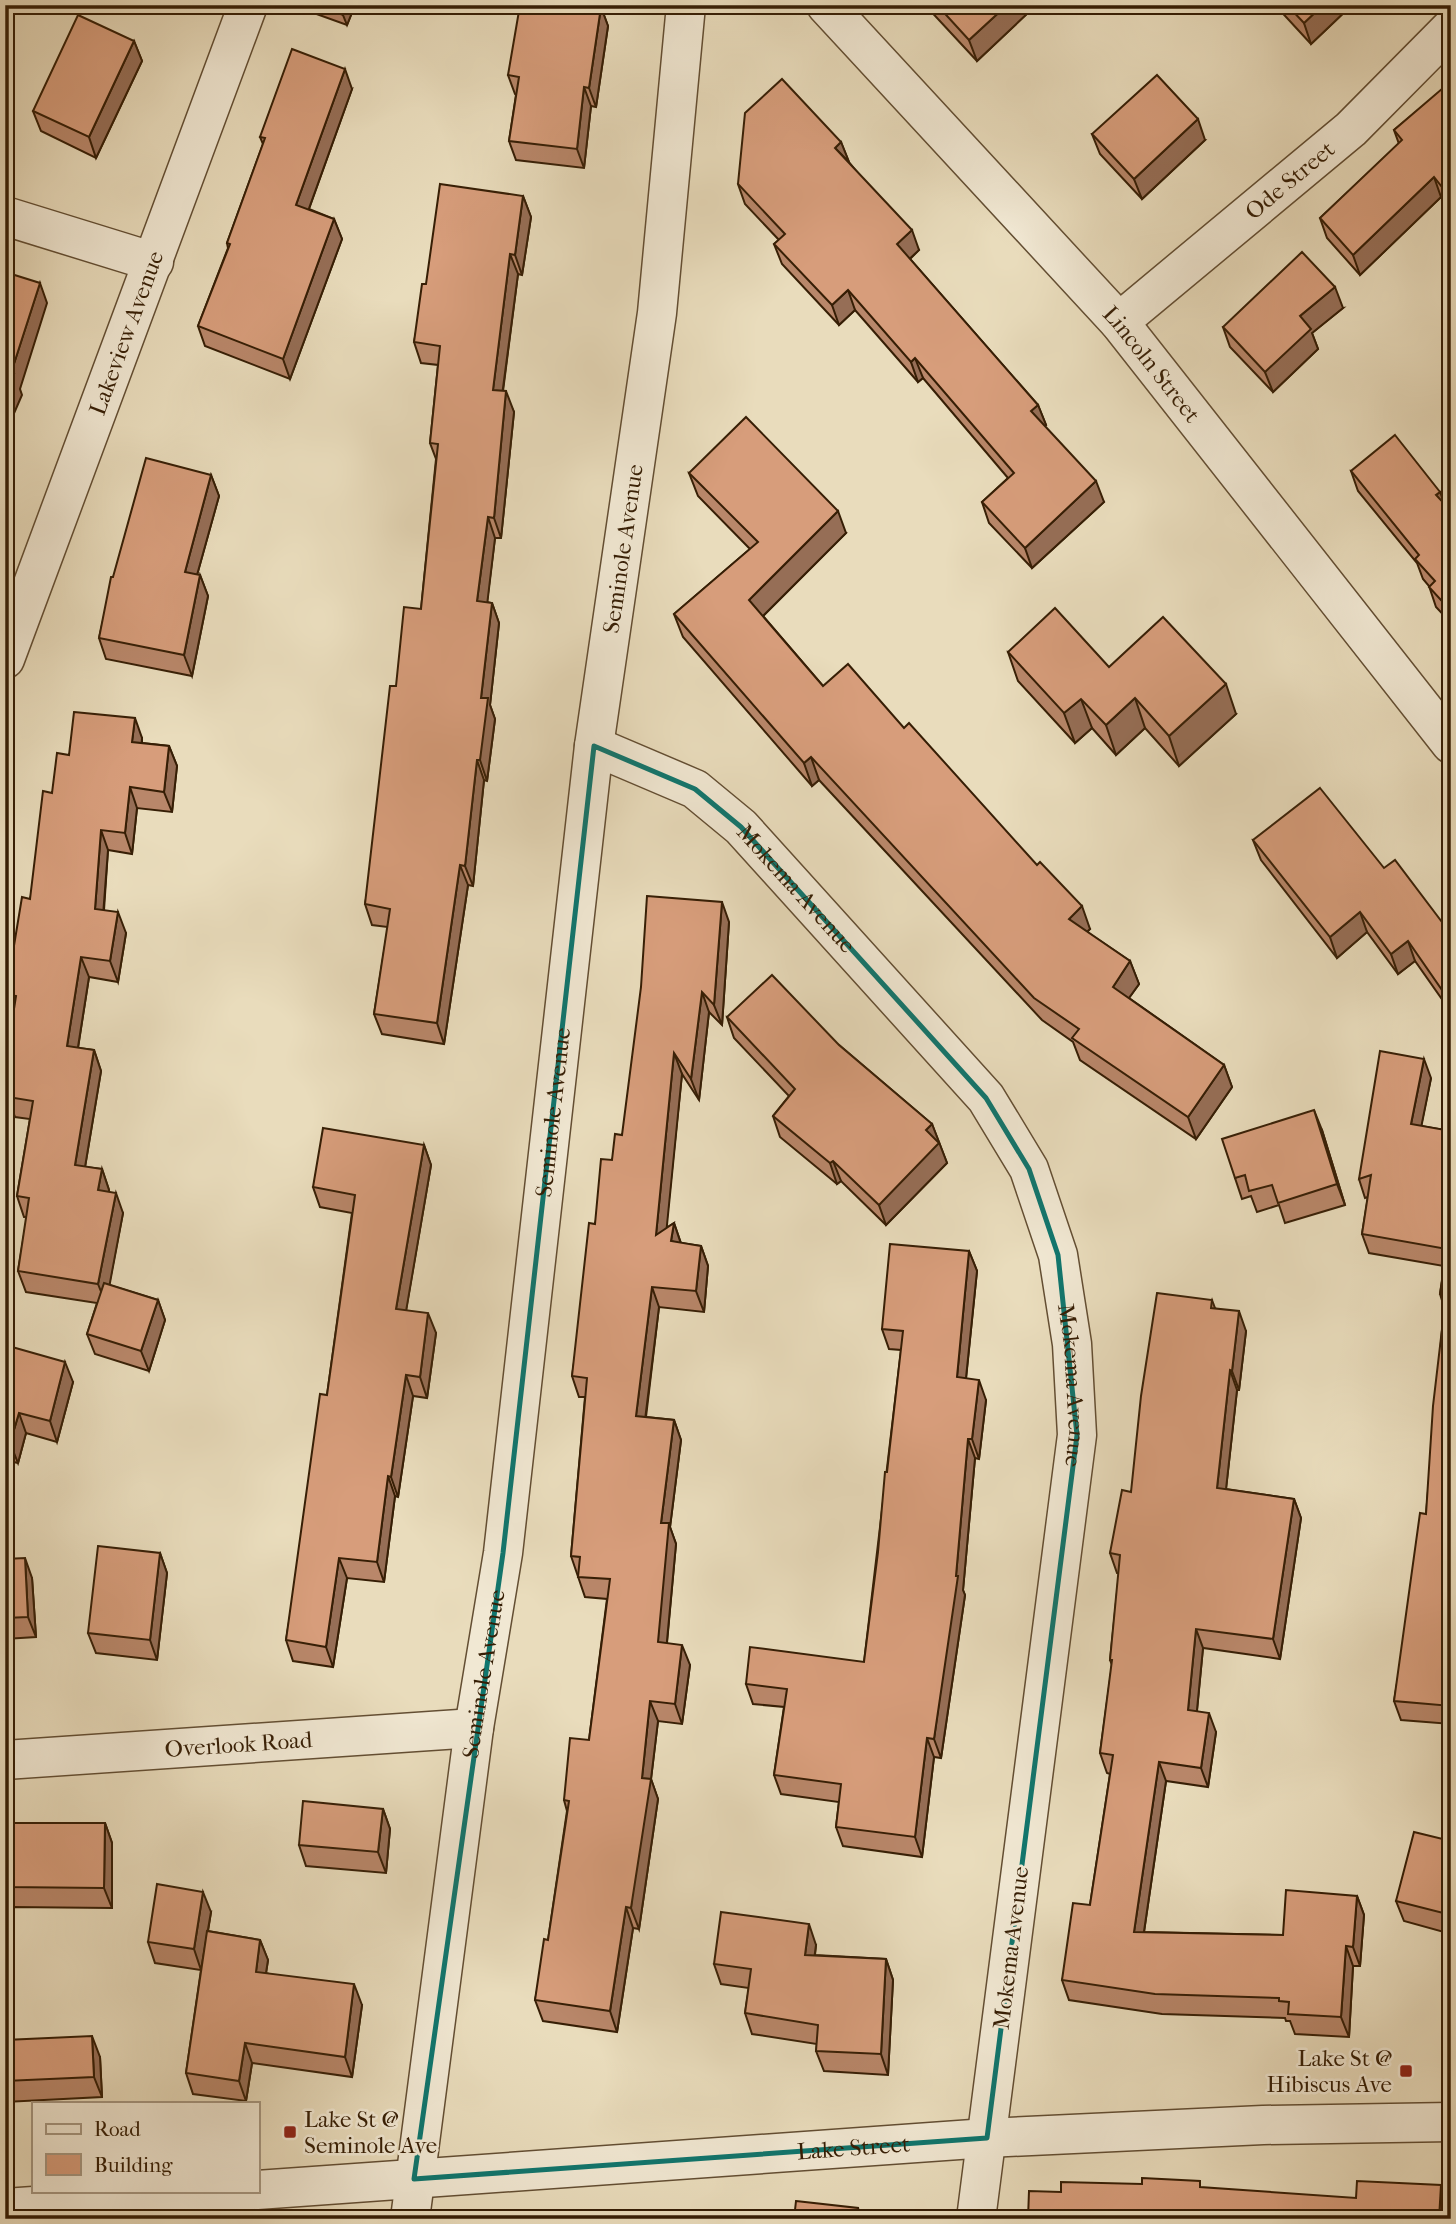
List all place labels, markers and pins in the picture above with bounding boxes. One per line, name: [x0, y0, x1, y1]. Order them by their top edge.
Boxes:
place label: Lake St @ Hibiscus Ave: [1267, 2045, 1392, 2098]
marker: Lake St @ Hibiscus Ave: [1398, 2063, 1414, 2079]
place label: Lake St @ Seminole Ave: [304, 2106, 437, 2159]
marker: Lake St @ Seminole Ave: [282, 2124, 298, 2140]

